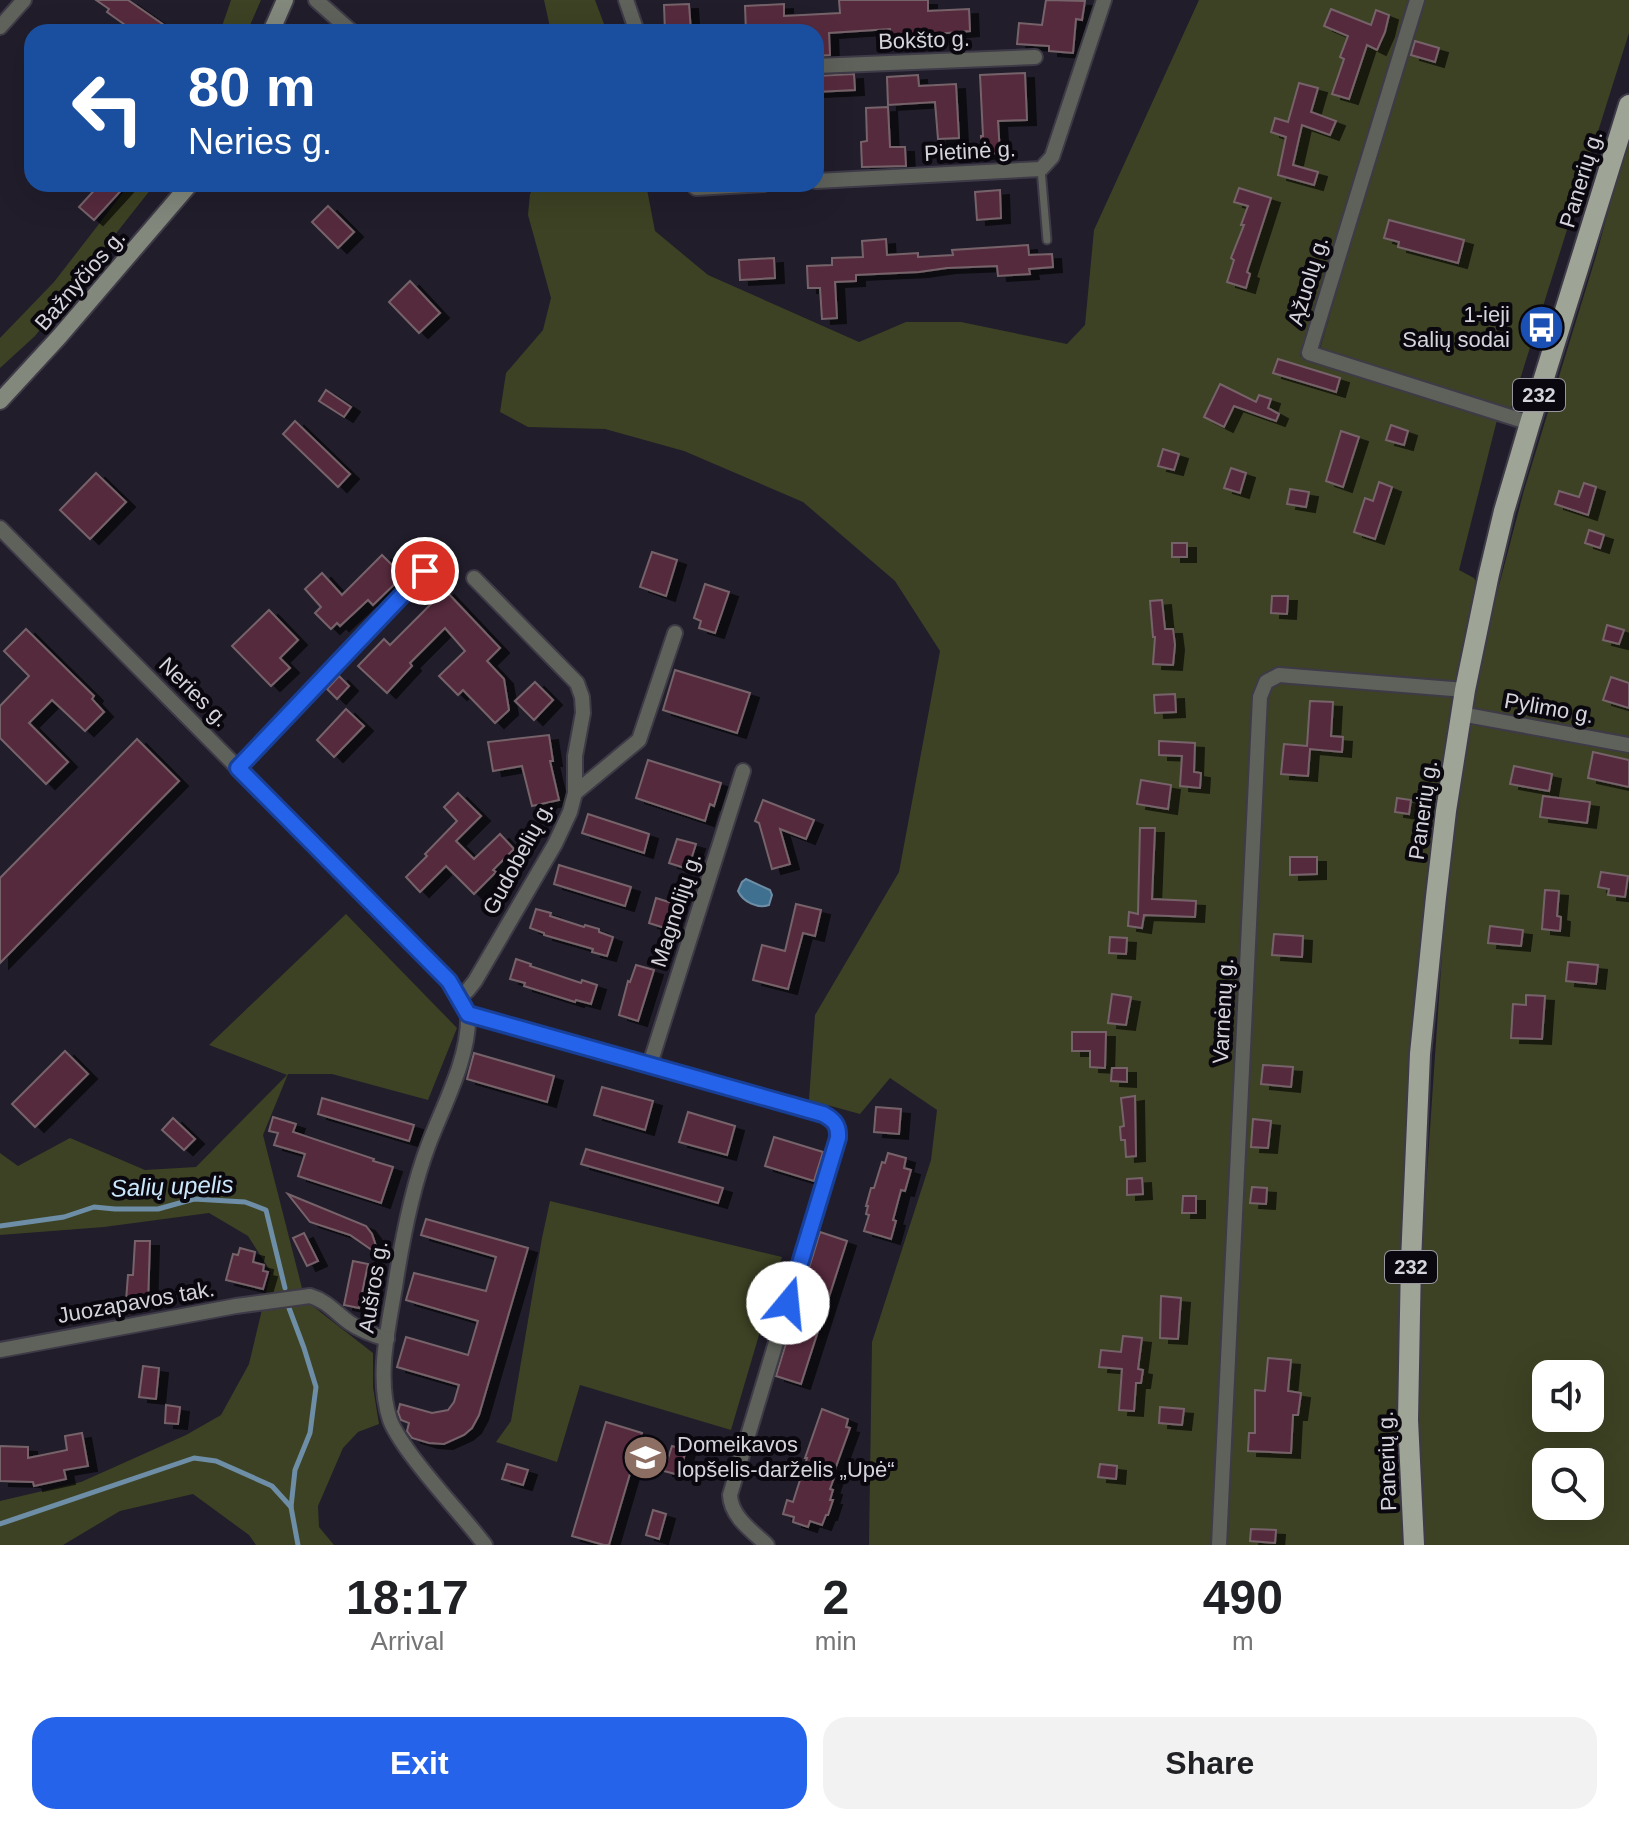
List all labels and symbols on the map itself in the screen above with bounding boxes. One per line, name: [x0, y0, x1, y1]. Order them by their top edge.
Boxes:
street label: Bokšto g.: [878, 26, 970, 54]
street label: Panerių g.: [1554, 127, 1608, 231]
street label: Pietinė g.: [924, 136, 1016, 166]
street label: Bažnyčios g.: [30, 225, 130, 335]
street label: Ąžuolų g.: [1283, 233, 1333, 329]
place label: 1-ieji Salių sodai: [1402, 302, 1510, 352]
bus stop icon: 1-ieji Salių sodai: [1517, 303, 1565, 351]
road number: 232: [1513, 379, 1565, 411]
pin: [391, 537, 459, 605]
street label: Neries g.: [154, 652, 234, 732]
street label: Pylimo g.: [1502, 688, 1596, 728]
street label: Panerių g.: [1404, 759, 1442, 861]
street label: Gudobelių g.: [478, 797, 558, 919]
street label: Magnolijų g.: [646, 850, 706, 970]
street label: Varnėnų g.: [1208, 957, 1238, 1065]
water label: Salių upelis: [110, 1170, 234, 1202]
street label: Aušros g.: [353, 1239, 393, 1335]
road number: 232: [1385, 1251, 1437, 1283]
position arrow: [746, 1261, 830, 1345]
street label: Juozapavos tak.: [56, 1276, 216, 1328]
street label: Panerių g.: [1373, 1410, 1401, 1512]
place label: Domeikavos lopšelis-darželis „Upė“: [677, 1432, 895, 1482]
school or university icon: Domeikavos lopšelis-darželis „Upė“: [622, 1433, 670, 1481]

